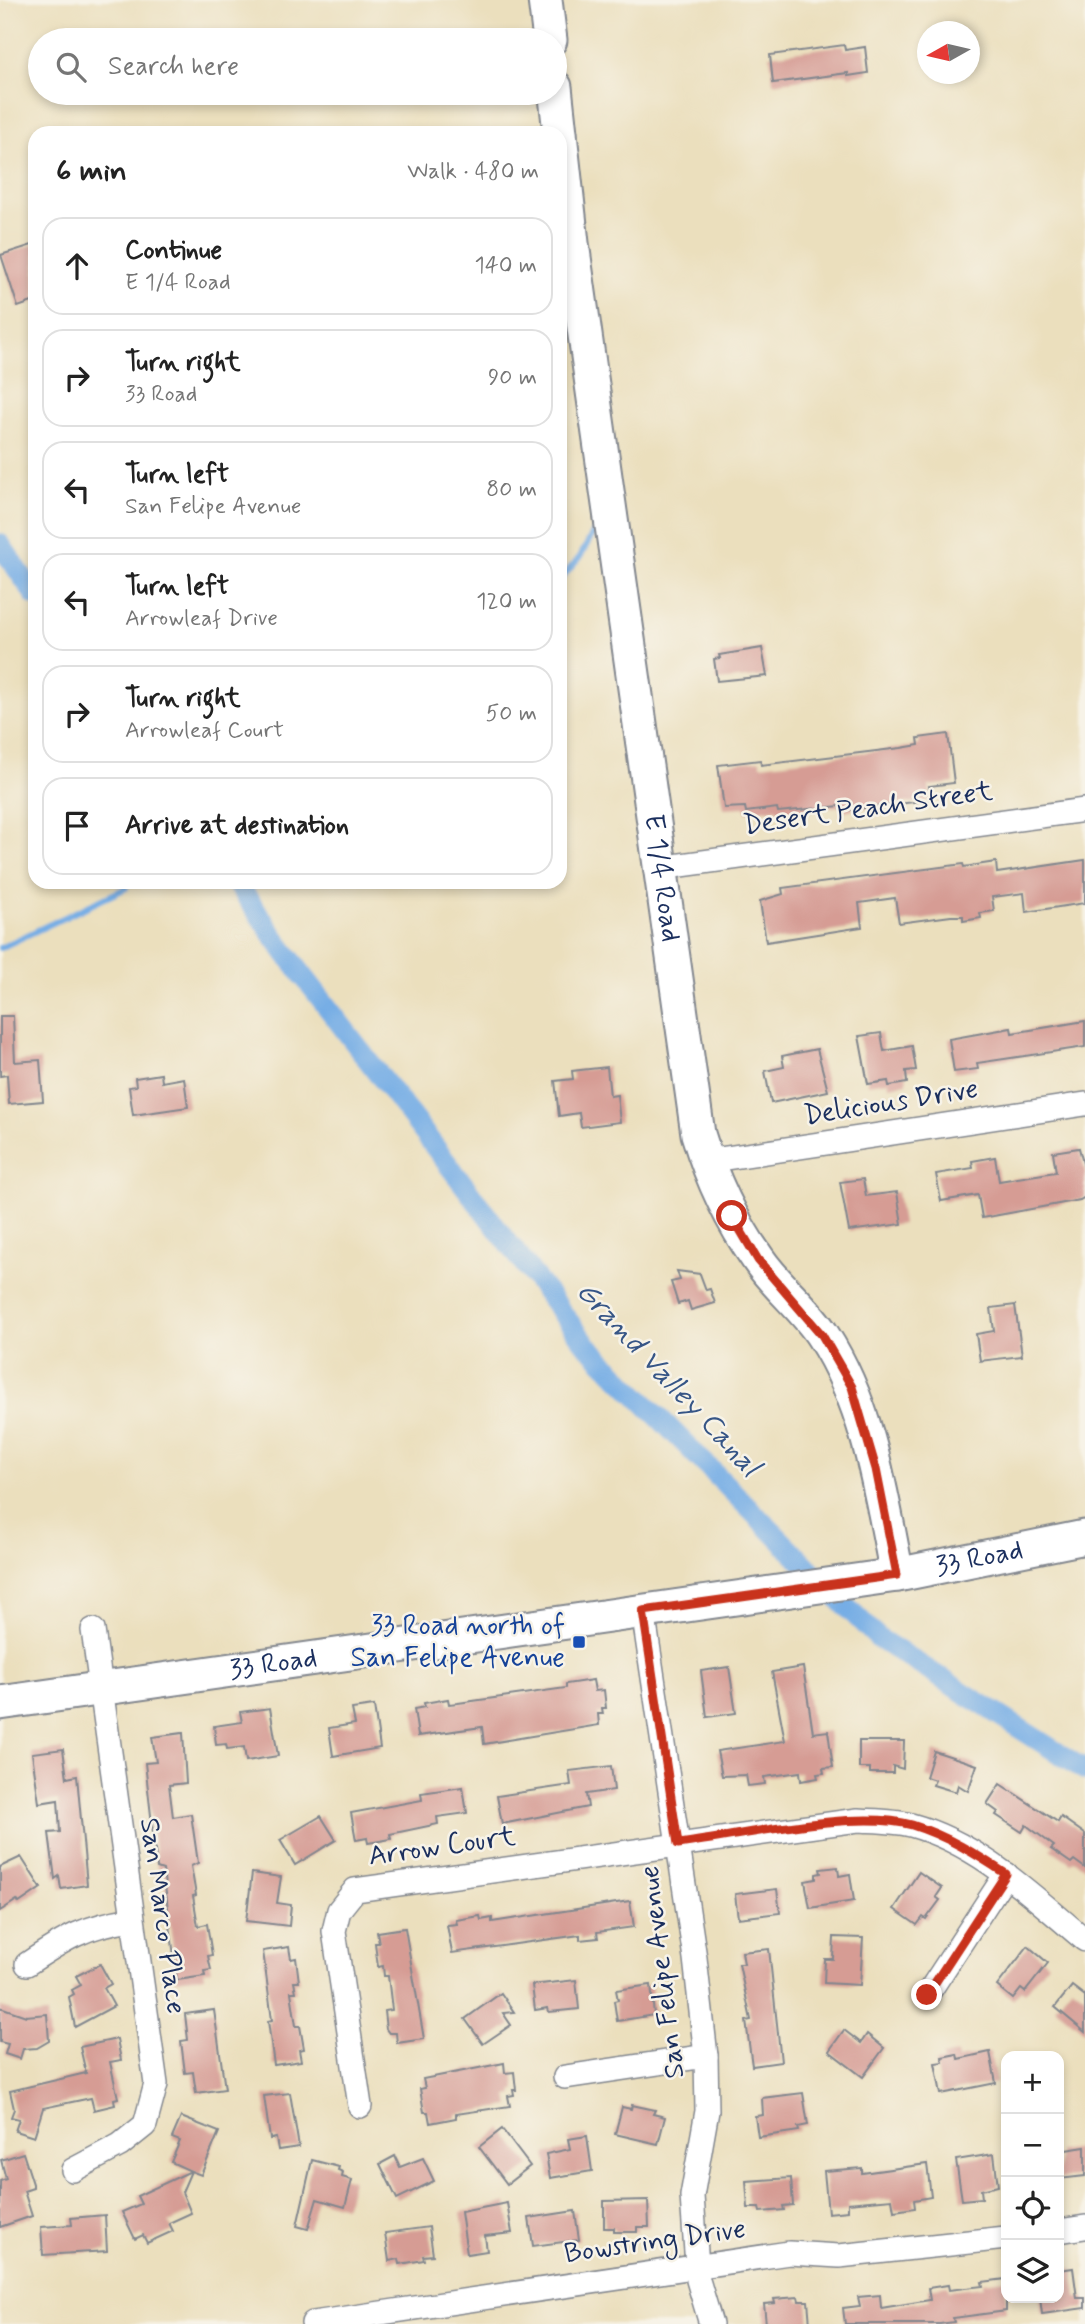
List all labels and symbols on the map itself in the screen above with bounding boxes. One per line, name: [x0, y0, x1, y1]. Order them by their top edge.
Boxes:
north arrow: [917, 21, 980, 84]
street label: Desert Peach Street: [741, 773, 996, 845]
street label: E 1/4 Road: [634, 812, 689, 944]
street label: Delicious Drive: [801, 1071, 981, 1135]
route start: [716, 1200, 747, 1231]
water label: Grand Valley Canal: [567, 1273, 771, 1487]
street label: 33 Road: [932, 1532, 1026, 1585]
place label: 33 Road north of San Felipe Avenue: [350, 1608, 565, 1677]
marker: 33 Road north of San Felipe Avenue: [571, 1634, 587, 1650]
street label: 33 Road: [227, 1639, 319, 1689]
street label: San Marco Place: [130, 1815, 194, 2017]
street label: Arrow Court: [366, 1818, 518, 1876]
street label: San Felipe Avenue: [632, 1863, 694, 2081]
route end: [911, 1979, 942, 2010]
street label: Bowstring Drive: [562, 2211, 749, 2275]

